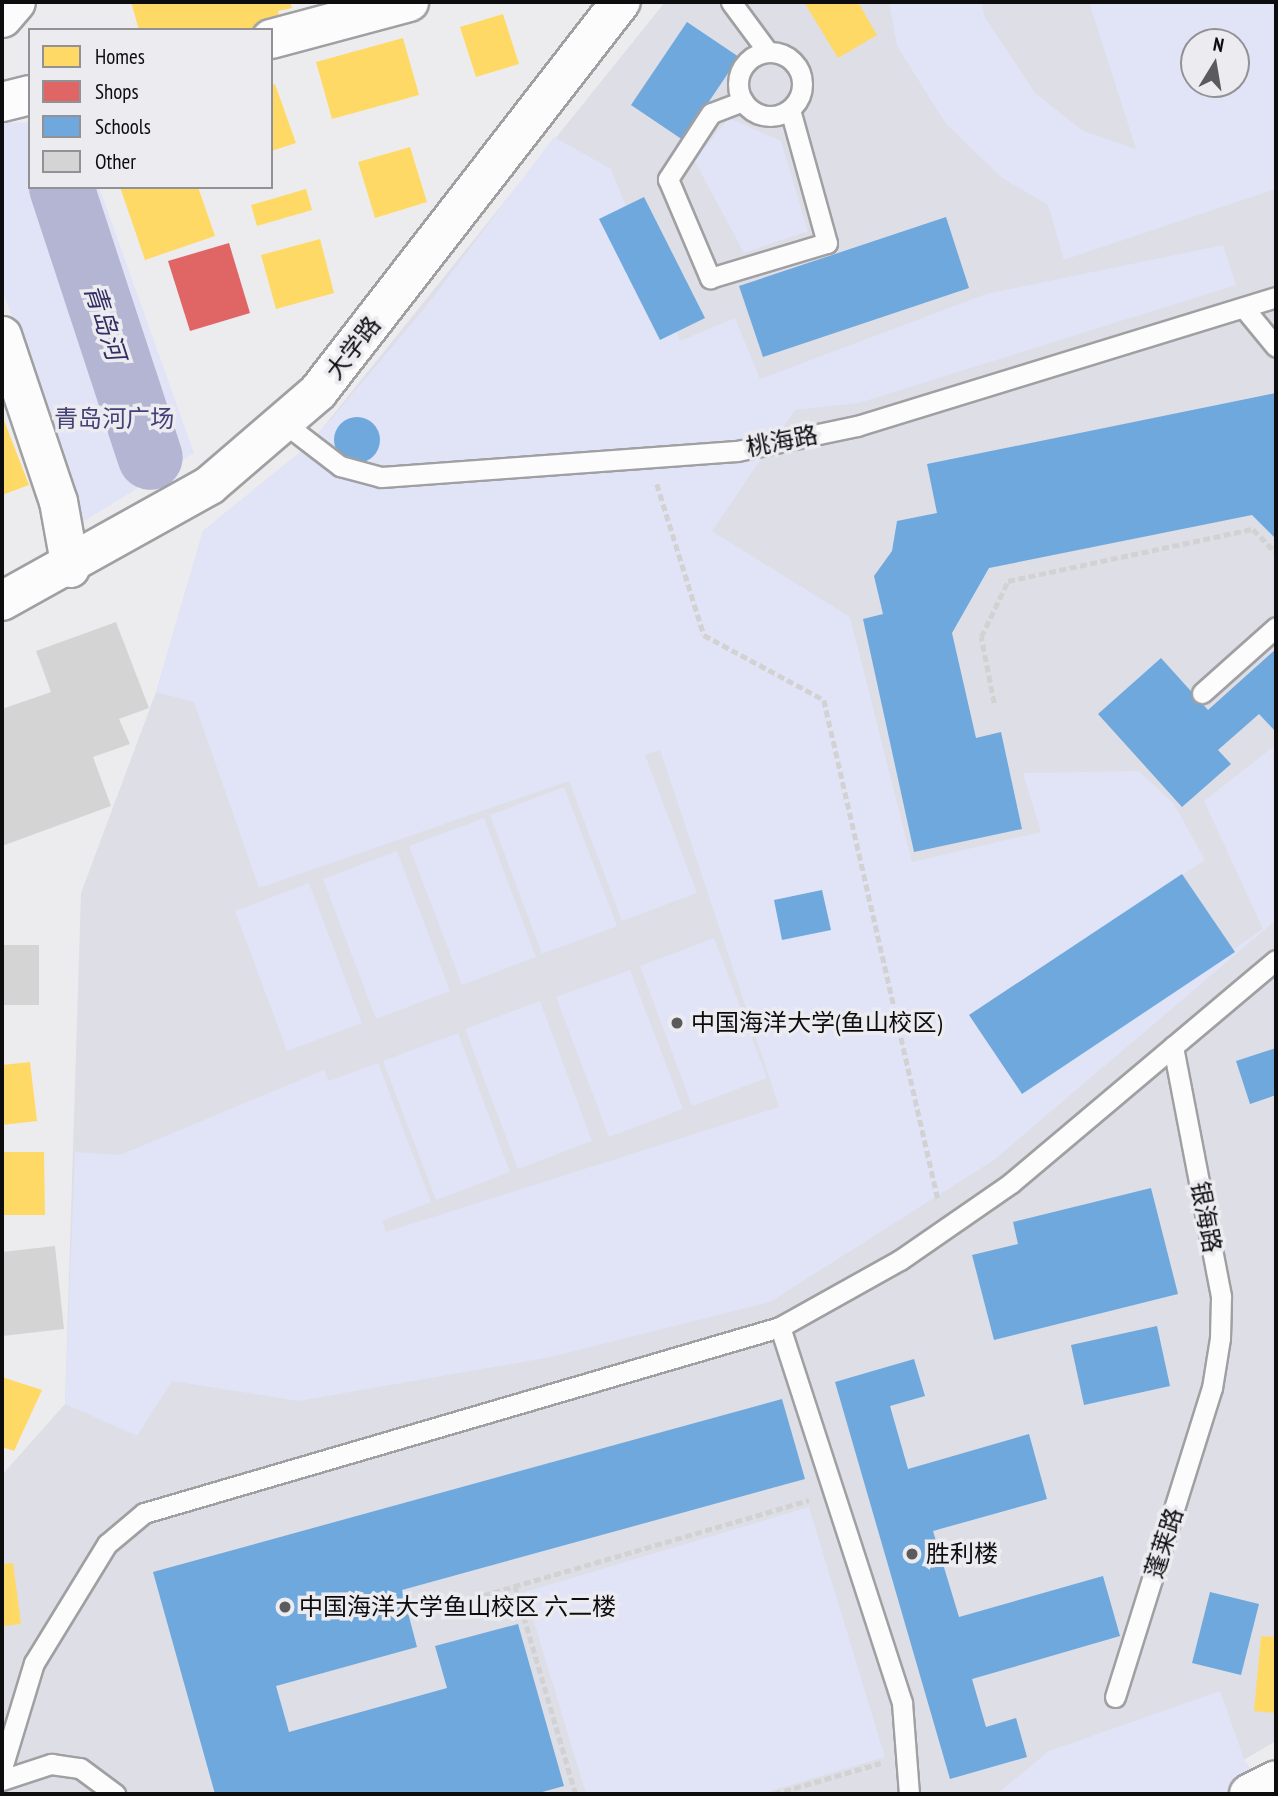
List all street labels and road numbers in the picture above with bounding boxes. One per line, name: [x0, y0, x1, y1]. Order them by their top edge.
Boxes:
street label: 大学路: [319, 311, 387, 385]
street label: 桃海路: [744, 420, 820, 462]
street label: 银海路: [1185, 1179, 1227, 1255]
street label: 蓬莱路: [1139, 1504, 1189, 1582]

